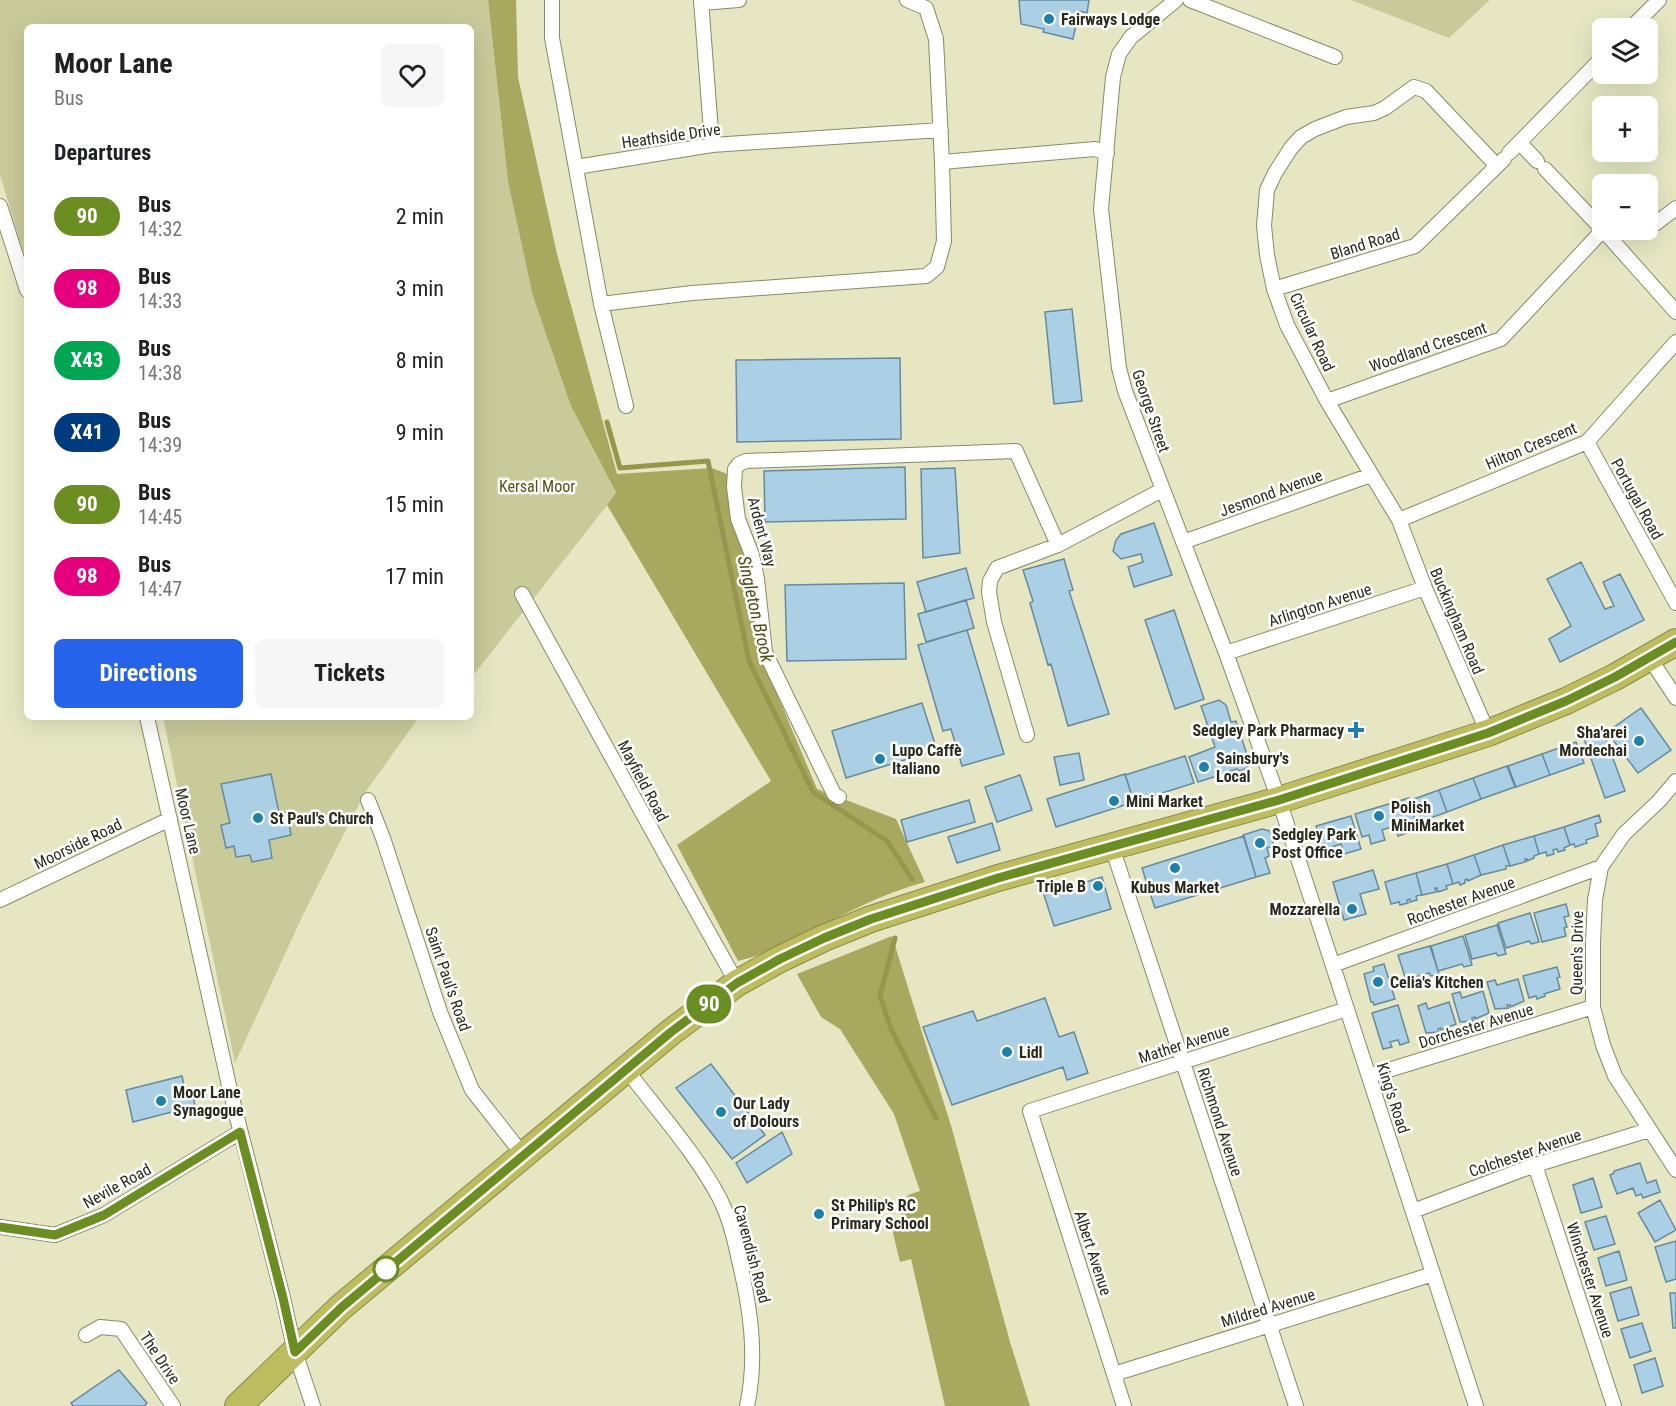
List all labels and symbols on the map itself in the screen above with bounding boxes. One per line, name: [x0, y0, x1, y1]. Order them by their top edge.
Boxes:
place label: Fairways Lodge: [1061, 10, 1161, 29]
marker: Fairways Lodge: [1042, 12, 1056, 26]
street label: Heathside Drive: [620, 120, 722, 152]
street label: Bland Road: [1328, 224, 1402, 264]
street label: Circular Road: [1286, 290, 1338, 374]
street label: Woodland Crescent: [1367, 318, 1489, 376]
street label: George Street: [1128, 367, 1174, 455]
street label: Hilton Crescent: [1483, 418, 1580, 474]
street label: Portugal Road: [1607, 455, 1667, 543]
street label: Jesmond Avenue: [1217, 466, 1325, 520]
park label: Kersal Moor: [499, 477, 575, 496]
street label: Ardent Way: [744, 495, 781, 569]
water label: Singleton Brook: [734, 554, 779, 665]
street label: Buckingham Road: [1426, 565, 1488, 677]
street label: Arlington Avenue: [1266, 579, 1374, 631]
place label: Sedgley Park Pharmacy: [1192, 721, 1344, 740]
marker: Sedgley Park Pharmacy: [1349, 723, 1363, 737]
place label: Sha'arei Mordechai: [1559, 723, 1627, 760]
marker: Sha'arei Mordechai: [1632, 734, 1646, 748]
street label: Mayfield Road: [614, 737, 672, 825]
place label: Lupo Caffè Italiano: [892, 741, 962, 778]
place label: Sainsbury's Local: [1216, 749, 1289, 786]
marker: Lupo Caffè Italiano: [873, 752, 887, 766]
marker: Sainsbury's Local: [1197, 760, 1211, 774]
street label: Moor Lane: [171, 786, 205, 856]
place label: Mini Market: [1126, 792, 1203, 811]
marker: Mini Market: [1107, 794, 1121, 808]
place label: Polish MiniMarket: [1391, 798, 1464, 835]
place label: St Paul's Church: [270, 809, 374, 828]
marker: Polish MiniMarket: [1372, 809, 1386, 823]
marker: St Paul's Church: [251, 811, 265, 825]
street label: Moorside Road: [31, 815, 125, 873]
place label: Sedgley Park Post Office: [1272, 825, 1357, 862]
marker: Sedgley Park Post Office: [1253, 836, 1267, 850]
marker: Kubus Market: [1168, 861, 1182, 875]
street label: Rochester Avenue: [1405, 873, 1517, 929]
place label: Triple B: [1036, 877, 1086, 896]
place label: Kubus Market: [1131, 878, 1219, 897]
marker: Triple B: [1091, 879, 1105, 893]
place label: Mozzarella: [1270, 900, 1340, 919]
marker: Mozzarella: [1345, 902, 1359, 916]
street label: Queen's Drive: [1567, 911, 1587, 995]
street label: Saint Paul's Road: [421, 924, 475, 1034]
place label: Celia's Kitchen: [1390, 973, 1484, 992]
marker: Celia's Kitchen: [1371, 975, 1385, 989]
line badge: 90: [682, 984, 736, 1024]
street label: Dorchester Avenue: [1416, 1000, 1536, 1052]
street label: Mather Avenue: [1136, 1020, 1232, 1068]
place label: Lidl: [1019, 1043, 1043, 1062]
marker: Lidl: [1000, 1045, 1014, 1059]
street label: King's Road: [1373, 1060, 1413, 1136]
street label: Richmond Avenue: [1194, 1065, 1246, 1179]
place label: Moor Lane Synagogue: [173, 1083, 244, 1120]
marker: Moor Lane Synagogue: [154, 1094, 168, 1108]
place label: Our Lady of Dolours: [733, 1094, 799, 1131]
marker: Our Lady of Dolours: [714, 1105, 728, 1119]
street label: Colchester Avenue: [1466, 1125, 1584, 1181]
street label: Nevile Road: [80, 1160, 154, 1212]
place label: St Philip's RC Primary School: [831, 1196, 929, 1233]
street label: Cavendish Road: [730, 1203, 774, 1305]
marker: St Philip's RC Primary School: [812, 1207, 826, 1221]
street label: Albert Avenue: [1070, 1208, 1116, 1298]
street label: Winchester Avenue: [1562, 1220, 1618, 1340]
unlabelled marker: [373, 1256, 399, 1282]
street label: Mildred Avenue: [1219, 1285, 1317, 1331]
street label: The Drive: [136, 1328, 184, 1388]

